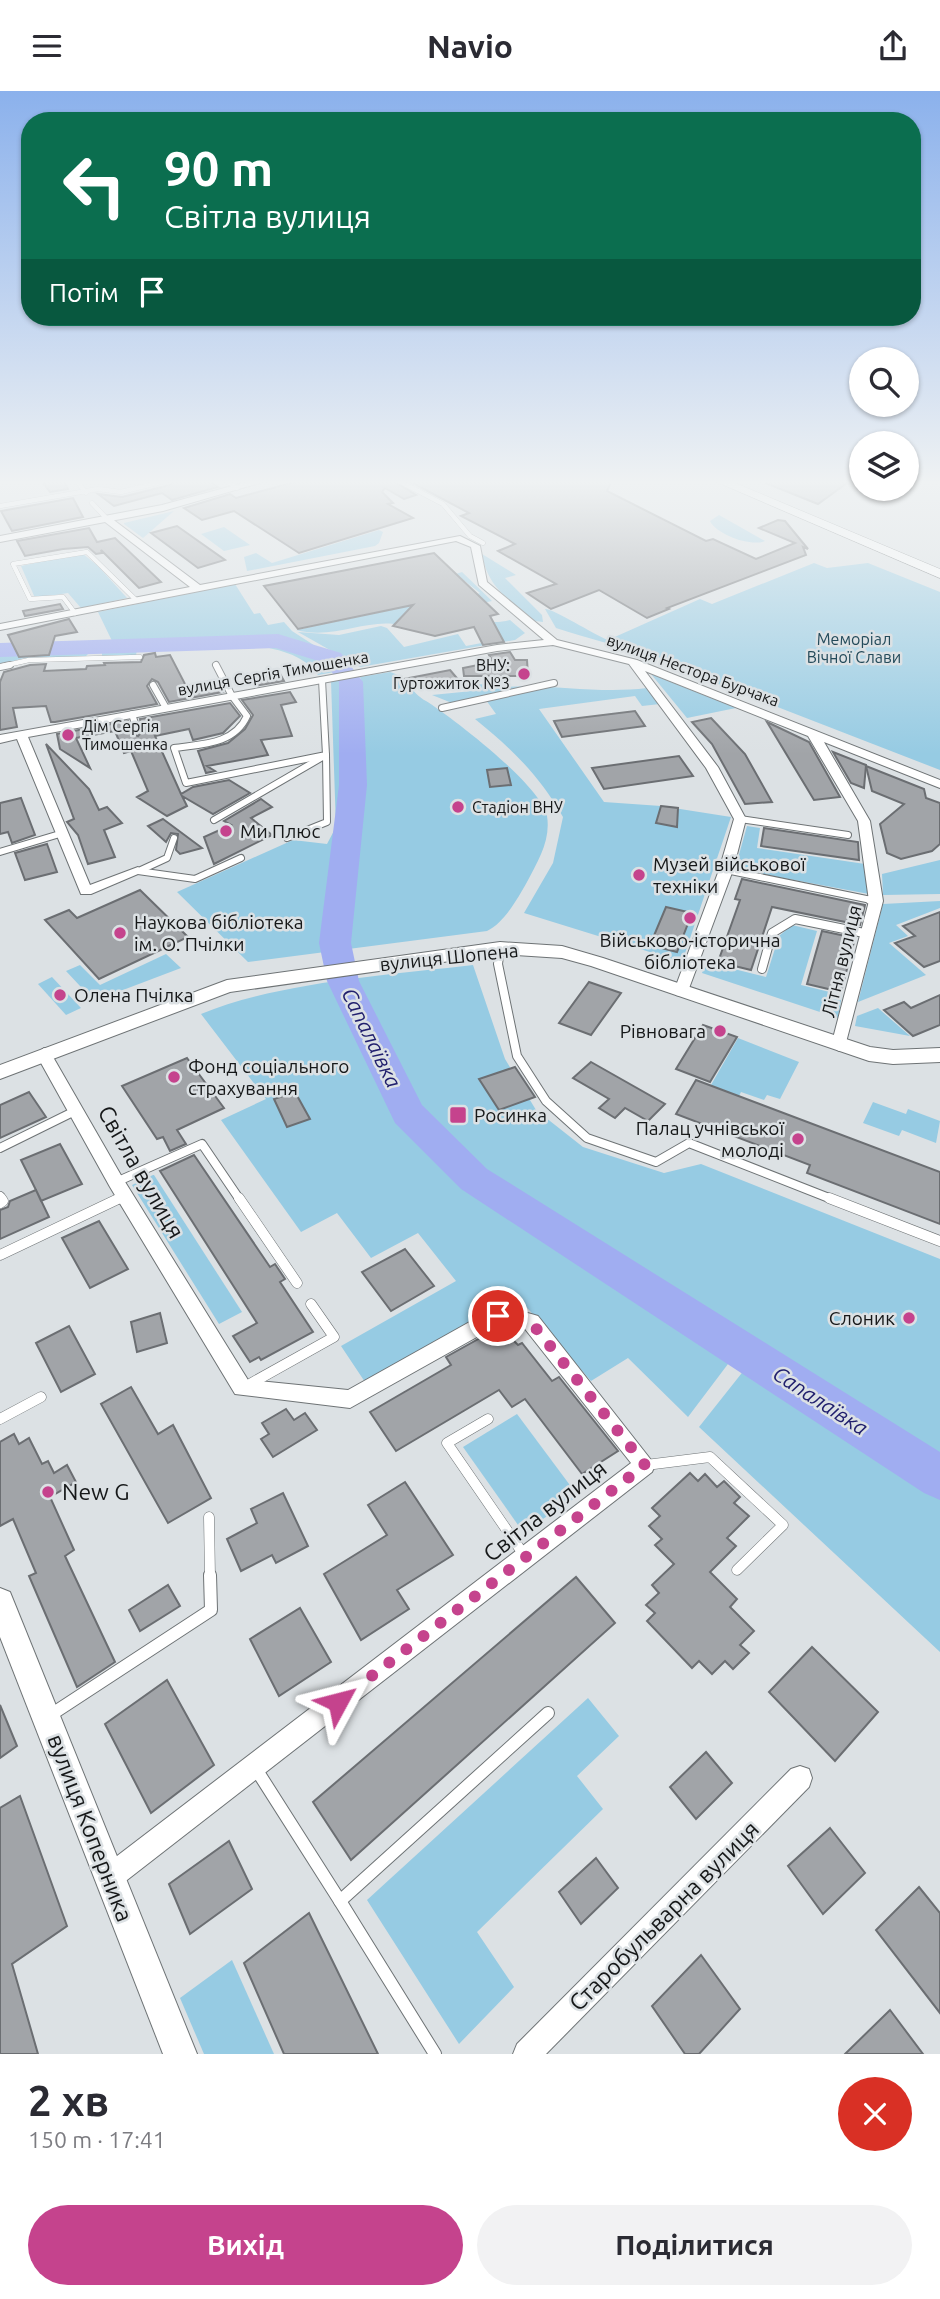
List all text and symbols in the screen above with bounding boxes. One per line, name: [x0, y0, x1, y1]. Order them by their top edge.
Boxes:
icon: menu: [28, 27, 66, 65]
icon: share: [874, 27, 912, 65]
text: Navio: [427, 28, 513, 64]
icon: left: [49, 140, 140, 231]
text: 90 m: [164, 140, 273, 195]
text: Світла вулиця: [164, 198, 371, 234]
icon: arrive: [133, 273, 171, 311]
text: Потім: [49, 278, 119, 307]
map controls: [849, 347, 919, 501]
button: search: [849, 347, 919, 417]
button: layers: [849, 431, 919, 501]
street label: вулиця Нестора Бурчака: [604, 630, 782, 710]
park label: Меморіал Вічної Слави: [807, 630, 901, 666]
street label: вулиця Сергія Тимошенка: [176, 647, 370, 699]
place label: ВНУ: Гуртожиток №3: [393, 656, 510, 692]
marker: ВНУ: Гуртожиток №3: [516, 666, 532, 682]
place label: Дім Сергія Тимошенка: [82, 717, 168, 753]
marker: Дім Сергія Тимошенка: [60, 727, 76, 743]
place label: Стадіон ВНУ: [472, 798, 563, 816]
marker: Стадіон ВНУ: [450, 799, 466, 815]
place label: Ми Плюс: [240, 820, 320, 842]
marker: Ми Плюс: [218, 823, 234, 839]
place label: Музей військової техніки: [653, 853, 806, 897]
marker: Музей військової техніки: [631, 867, 647, 883]
street label: Літня вулиця: [816, 903, 866, 1019]
marker: Військово-історична бібліотека: [682, 910, 698, 926]
place label: Наукова бібліотека ім. О. Пчілки: [134, 911, 303, 955]
marker: Наукова бібліотека ім. О. Пчілки: [112, 925, 128, 941]
place label: Військово-історична бібліотека: [600, 929, 781, 973]
street label: вулиця Шопена: [379, 939, 519, 975]
place label: Олена Пчілка: [74, 984, 194, 1006]
water label: Сапалаївка: [337, 984, 406, 1091]
marker: Олена Пчілка: [52, 987, 68, 1003]
place label: Рівновага: [620, 1020, 706, 1042]
marker: Рівновага: [712, 1023, 728, 1039]
place label: Фонд соціального страхування: [188, 1055, 349, 1099]
marker: Фонд соціального страхування: [166, 1069, 182, 1085]
street label: Світла вулиця: [93, 1101, 189, 1242]
place label: Росинка: [474, 1104, 547, 1126]
marker: Росинка: [448, 1105, 468, 1125]
place label: Палац учнівської молоді: [636, 1117, 784, 1161]
marker: Палац учнівської молоді: [790, 1131, 806, 1147]
pin: [468, 1286, 528, 1346]
icon: arrive: [479, 1297, 517, 1335]
place label: Слоник: [829, 1307, 895, 1329]
marker: Слоник: [901, 1310, 917, 1326]
water label: Сапалаївка: [769, 1361, 872, 1440]
street label: Світла вулиця: [478, 1455, 611, 1566]
place label: New G: [62, 1479, 129, 1504]
marker: New G: [40, 1484, 56, 1500]
position arrow: [301, 1665, 375, 1739]
street label: вулиця Коперника: [43, 1731, 138, 1925]
street label: Старобульварна вулиця: [564, 1816, 763, 2015]
text: 2 хв: [28, 2077, 109, 2124]
button: close: [838, 2077, 912, 2151]
text: 150 m · 17:41: [28, 2127, 166, 2152]
button: Вихід: [28, 2205, 463, 2285]
button: Поділитися: [477, 2205, 912, 2285]

